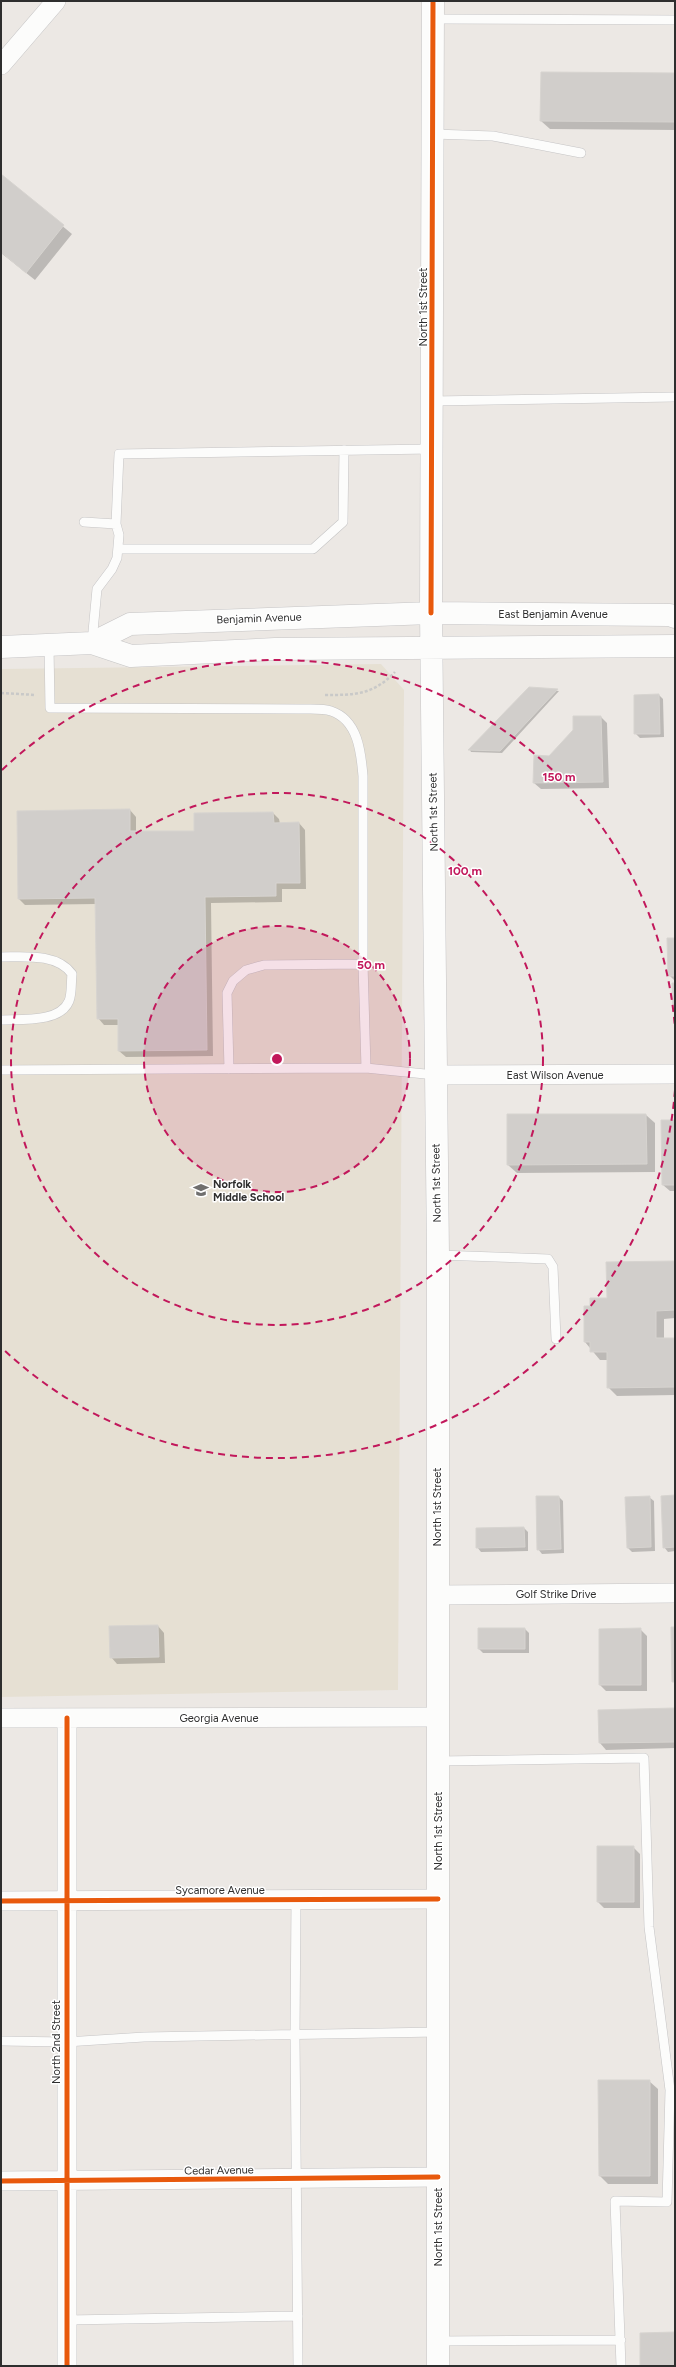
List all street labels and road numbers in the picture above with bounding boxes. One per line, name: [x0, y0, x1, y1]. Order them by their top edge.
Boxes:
street label: North 1st Street: [417, 268, 430, 346]
street label: East Benjamin Avenue: [498, 608, 608, 621]
street label: Benjamin Avenue: [216, 611, 302, 626]
street label: North 1st Street: [426, 772, 441, 852]
street label: East Wilson Avenue: [506, 1069, 604, 1082]
street label: North 1st Street: [429, 1143, 444, 1223]
street label: North 1st Street: [431, 1468, 444, 1546]
street label: Golf Strike Drive: [516, 1588, 596, 1601]
street label: Georgia Avenue: [180, 1712, 259, 1725]
street label: North 1st Street: [432, 1792, 445, 1870]
street label: Sycamore Avenue: [175, 1884, 265, 1897]
street label: North 2nd Street: [50, 2000, 63, 2084]
street label: Cedar Avenue: [184, 2163, 254, 2178]
street label: North 1st Street: [432, 2188, 445, 2266]

